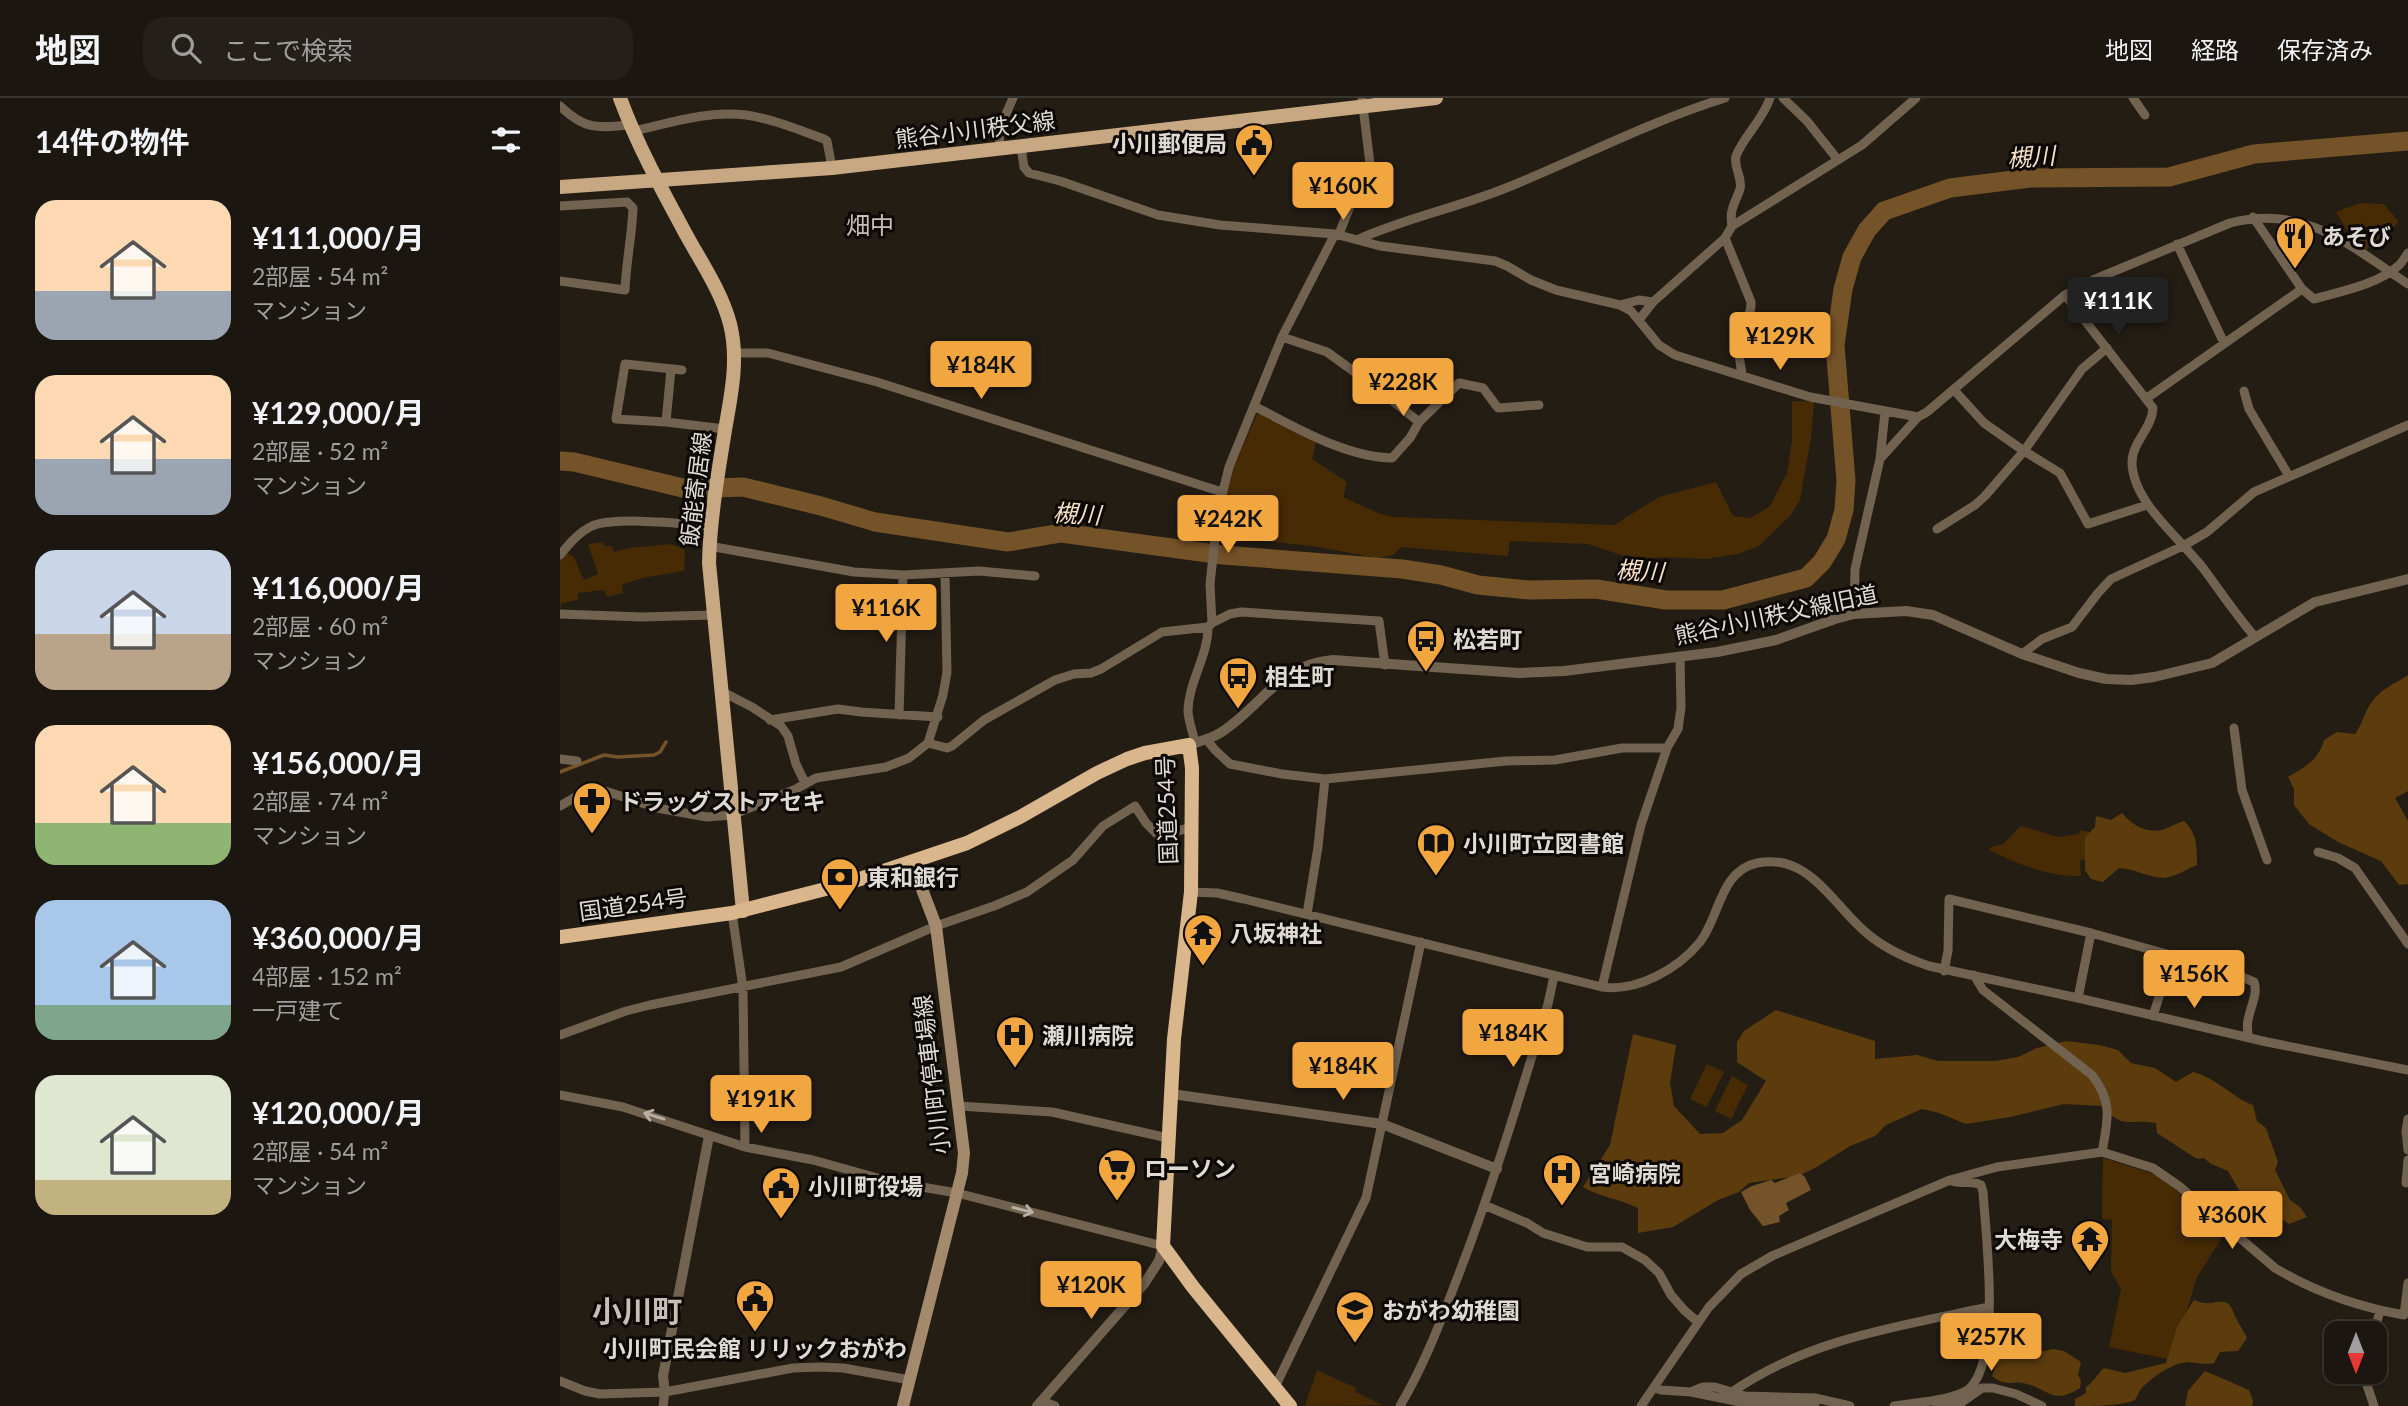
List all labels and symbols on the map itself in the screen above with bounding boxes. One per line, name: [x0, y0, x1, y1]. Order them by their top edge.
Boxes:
street label: 熊谷小川秩父線: [893, 105, 1057, 153]
public building icon: 小川郵便局: [1233, 122, 1275, 177]
place label: 小川郵便局: [1112, 129, 1227, 157]
water label: 槻川: [2006, 140, 2059, 172]
pin: ¥160K: [1294, 162, 1392, 222]
district label: 畑中: [846, 210, 894, 239]
restaurant icon: あそび: [2274, 215, 2316, 270]
place label: あそび: [2322, 222, 2391, 250]
pin: ¥111K: [2069, 278, 2167, 337]
pin: ¥129K: [1731, 313, 1829, 372]
pin: ¥184K: [932, 342, 1030, 401]
pin: ¥228K: [1354, 358, 1452, 418]
street label: 飯能寄居線: [674, 430, 716, 548]
pin: ¥242K: [1179, 496, 1277, 555]
water label: 槻川: [1052, 497, 1105, 529]
water label: 槻川: [1615, 554, 1668, 586]
street label: 熊谷小川秩父線旧道: [1672, 579, 1880, 649]
pin: ¥116K: [837, 584, 935, 644]
bus stop icon: 松若町: [1405, 618, 1447, 673]
place label: 松若町: [1453, 625, 1522, 653]
bus stop icon: 相生町: [1217, 655, 1259, 710]
place label: 相生町: [1265, 662, 1334, 690]
street label: 国道254号: [1150, 755, 1182, 865]
pharmacy icon: ドラッグストアセキ: [571, 780, 613, 835]
place label: ドラッグストアセキ: [619, 787, 826, 815]
library icon: 小川町立図書館: [1415, 822, 1457, 877]
place label: 小川町立図書館: [1463, 829, 1624, 857]
bank icon: 東和銀行: [819, 856, 861, 911]
place label: 東和銀行: [867, 863, 959, 891]
street label: 国道254号: [577, 883, 689, 925]
temple icon: 八坂神社: [1182, 912, 1224, 967]
place label: 八坂神社: [1230, 919, 1322, 947]
pin: ¥156K: [2145, 950, 2243, 1010]
street label: 小川町停車場線: [907, 993, 955, 1157]
pin: ¥184K: [1464, 1010, 1562, 1069]
hospital icon: 瀬川病院: [994, 1014, 1036, 1069]
place label: 瀬川病院: [1042, 1021, 1134, 1049]
pin: ¥184K: [1294, 1042, 1392, 1102]
pin: ¥191K: [712, 1076, 810, 1135]
one-way arrow: [643, 1109, 665, 1122]
supermarket icon: ローソン: [1096, 1147, 1138, 1202]
hospital icon: 宮崎病院: [1541, 1152, 1583, 1207]
place label: ローソン: [1144, 1154, 1236, 1182]
place label: 宮崎病院: [1589, 1159, 1681, 1187]
public building icon: 小川町役場: [760, 1165, 802, 1220]
place label: 小川町役場: [808, 1172, 923, 1200]
pin: ¥360K: [2183, 1192, 2281, 1251]
one-way arrow: [1011, 1204, 1034, 1217]
temple icon: 大梅寺: [2069, 1218, 2111, 1273]
place label: 大梅寺: [1994, 1225, 2063, 1253]
pin: ¥120K: [1042, 1262, 1140, 1321]
public building icon: 小川町民会館 リリックおがわ: [734, 1278, 776, 1333]
school or university icon: おがわ幼稚園: [1334, 1289, 1376, 1344]
district label: 小川町: [592, 1292, 682, 1328]
place label: おがわ幼稚園: [1382, 1296, 1520, 1324]
pin: ¥257K: [1942, 1314, 2040, 1373]
north arrow: [2324, 1321, 2387, 1384]
place label: 小川町民会館 リリックおがわ: [603, 1334, 907, 1362]

